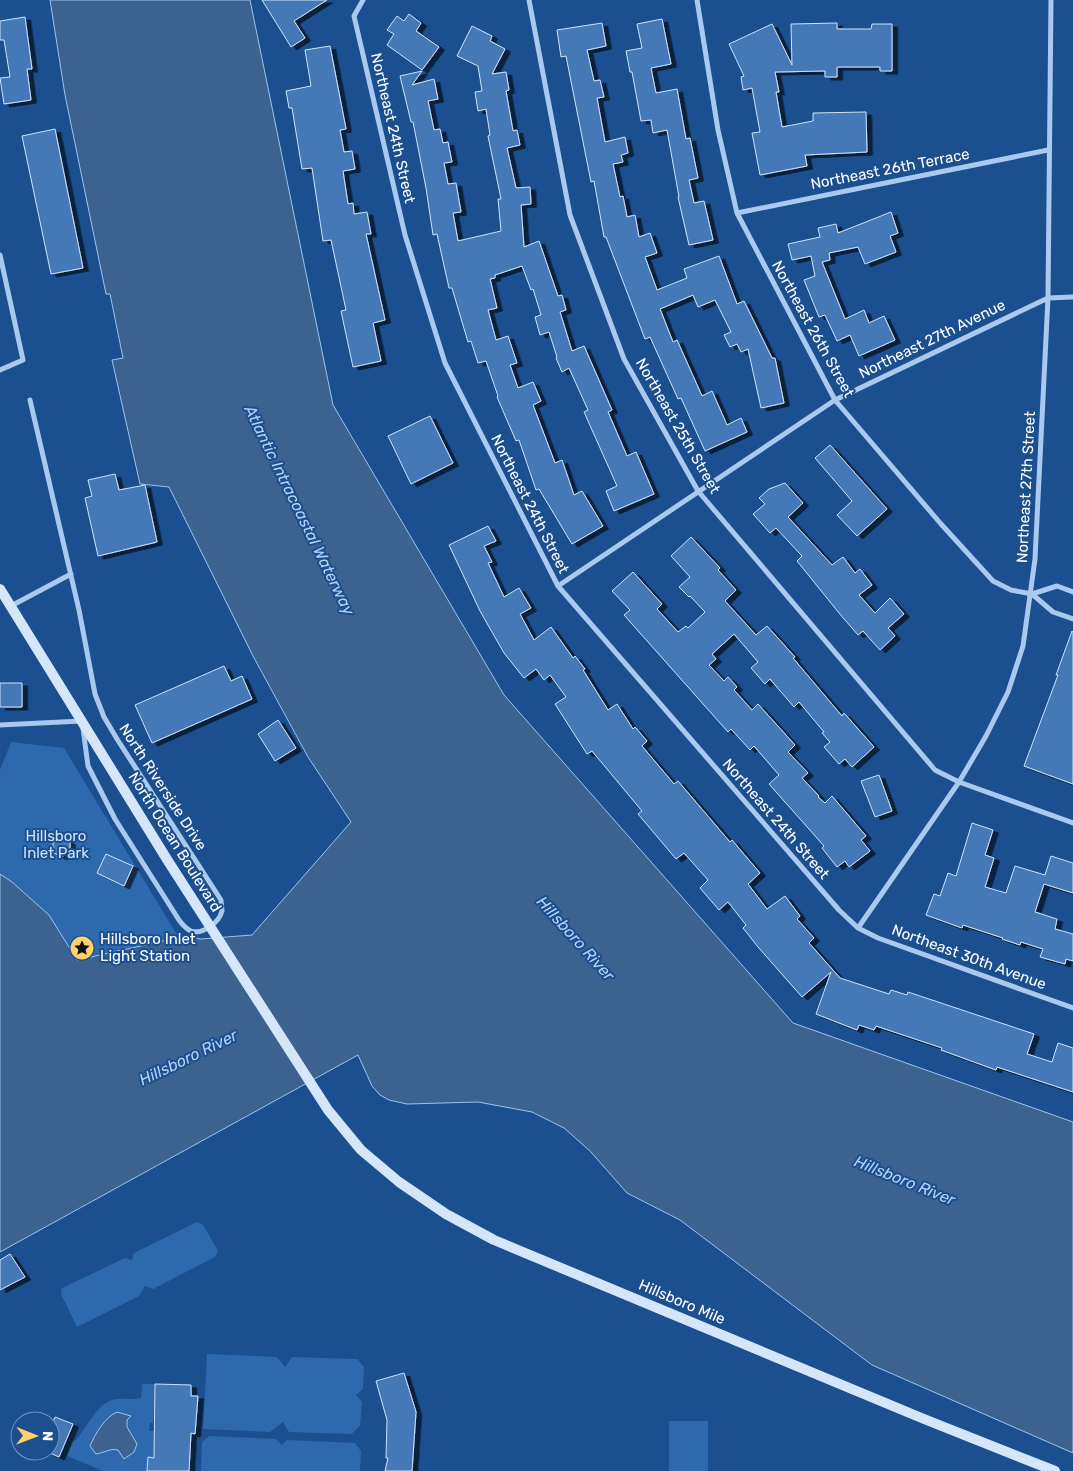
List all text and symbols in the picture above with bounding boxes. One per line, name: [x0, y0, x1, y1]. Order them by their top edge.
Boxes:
street label: Northeast 24th Street: [367, 51, 419, 205]
street label: Northeast 26th Terrace: [809, 145, 971, 193]
street label: Northeast 26th Street: [768, 258, 858, 401]
street label: Northeast 27th Avenue: [856, 296, 1008, 382]
street label: Northeast 25th Street: [632, 355, 724, 497]
water label: Atlantic Intracoastal Waterway: [240, 401, 359, 619]
street label: Northeast 27th Street: [1013, 410, 1039, 563]
street label: Northeast 24th Street: [487, 431, 573, 577]
street label: North Riverside Drive: [115, 720, 211, 854]
street label: Northeast 24th Street: [719, 755, 833, 883]
street label: North Ocean Boulevard: [125, 769, 225, 915]
park label: Hillsboro Inlet Park: [23, 827, 89, 862]
water label: Hillsboro River: [533, 892, 619, 985]
street label: Northeast 30th Avenue: [889, 921, 1049, 993]
place label: Hillsboro Inlet Light Station: [100, 930, 196, 965]
place icon: Hillsboro Inlet Light Station: [69, 935, 95, 961]
water label: Hillsboro River: [136, 1025, 241, 1089]
water label: Hillsboro River: [852, 1152, 959, 1210]
street label: Hillsboro Mile: [636, 1276, 728, 1328]
north arrow: [10, 1411, 60, 1461]
text: N: [39, 1431, 56, 1441]

